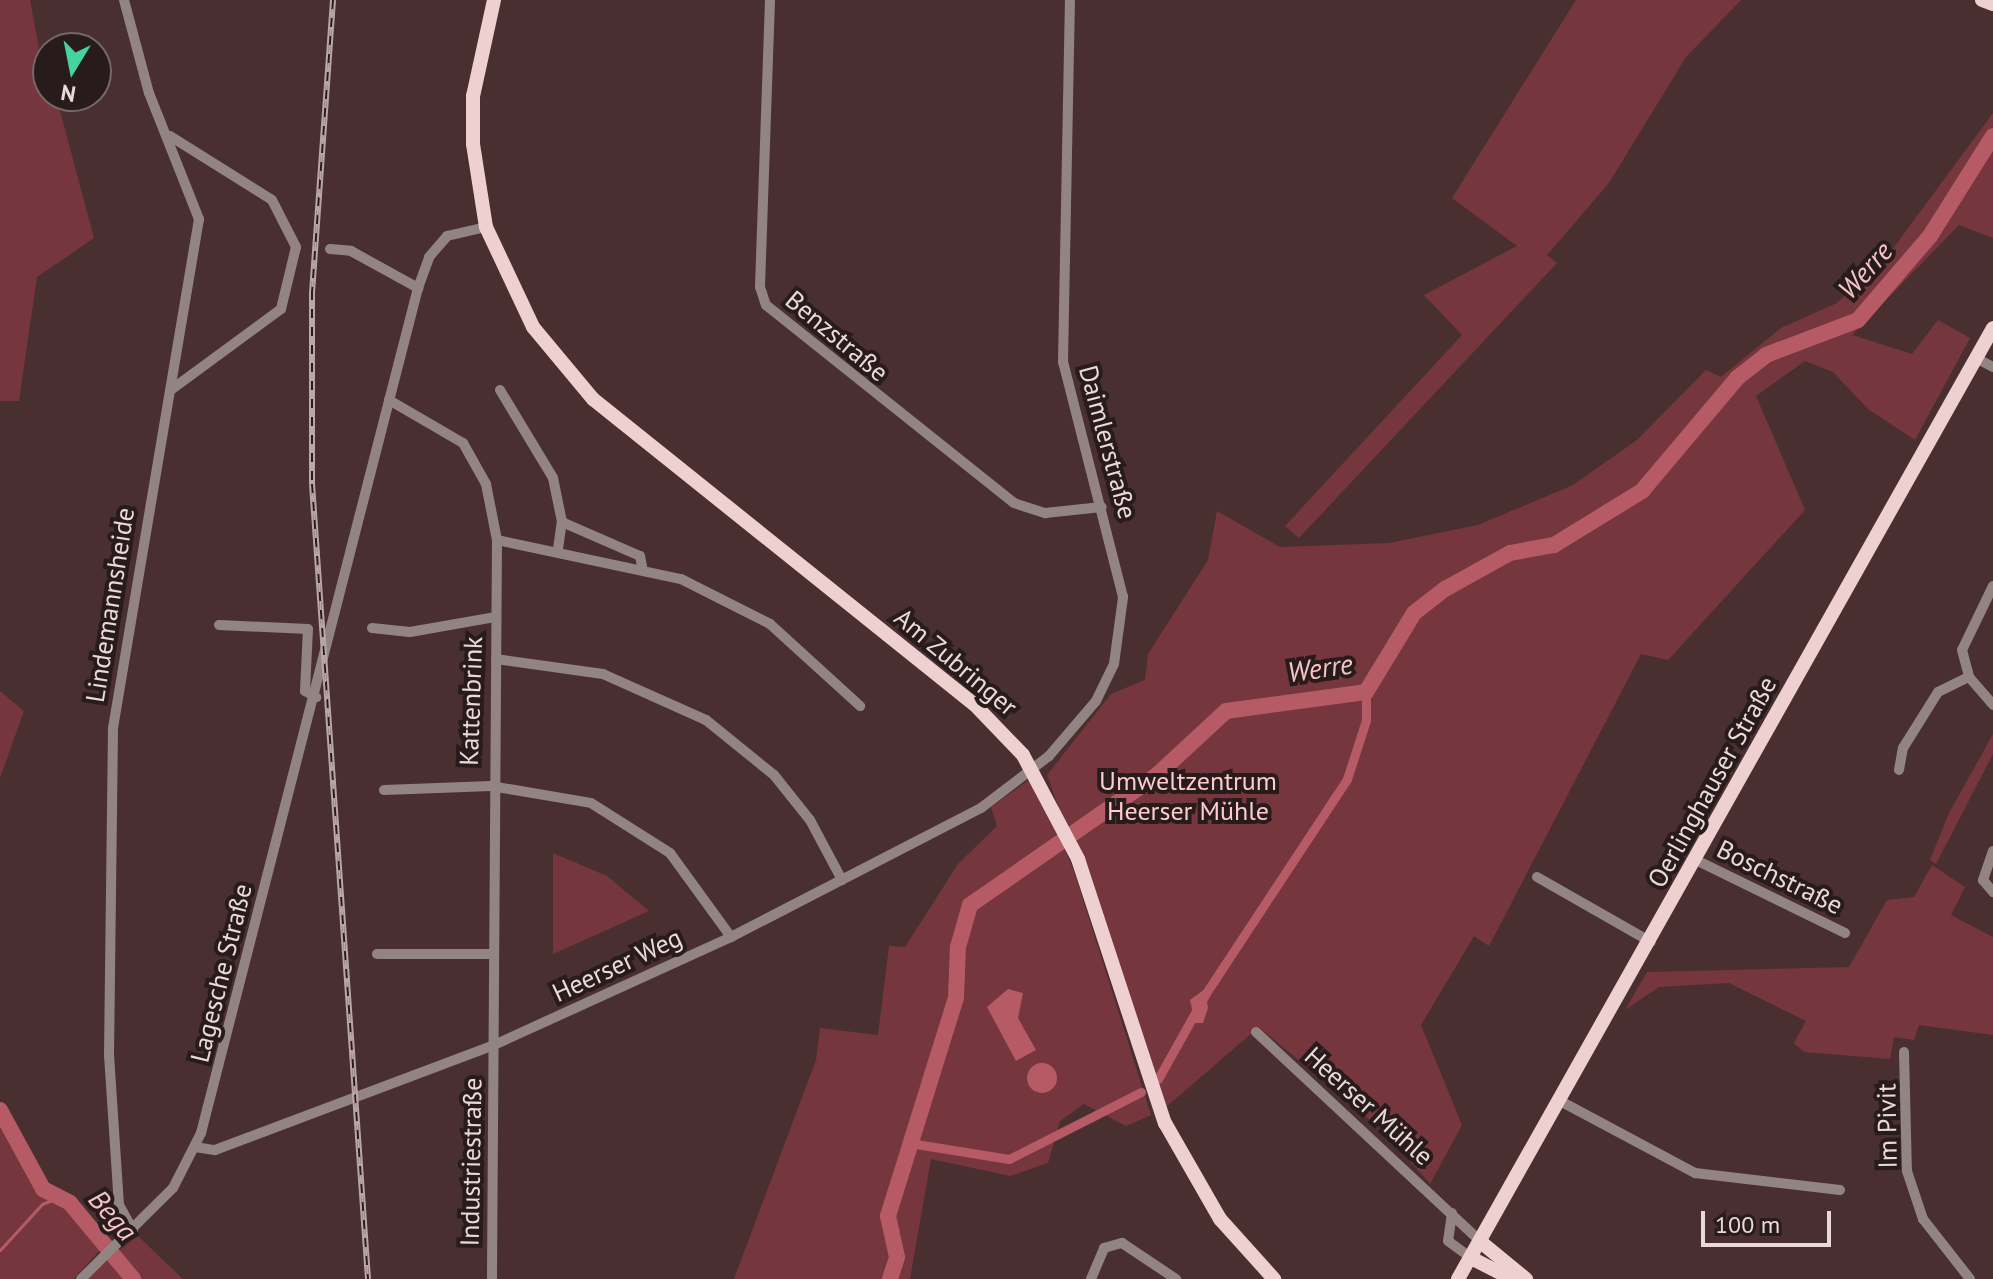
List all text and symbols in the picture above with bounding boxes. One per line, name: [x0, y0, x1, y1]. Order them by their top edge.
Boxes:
north arrow: [32, 32, 112, 112]
text: N: [59, 79, 78, 109]
water label: Werre: [1831, 234, 1899, 306]
street label: Benzstraße: [779, 284, 895, 388]
street label: Daimlerstraße: [1073, 362, 1143, 522]
street label: Lindemannsheide: [79, 505, 141, 705]
street label: Am Zubringer: [888, 602, 1024, 722]
street label: Kattenbrink: [453, 636, 489, 766]
water label: Werre: [1285, 647, 1355, 689]
street label: Oerlinghauser Straße: [1641, 671, 1783, 893]
park label: Umweltzentrum Heerser Mühle: [1099, 765, 1277, 826]
street label: Boschstraße: [1712, 833, 1848, 921]
street label: Lagesche Straße: [184, 880, 258, 1066]
street label: Heerser Weg: [547, 921, 687, 1009]
street label: Heerser Mühle: [1298, 1040, 1440, 1172]
street label: Industriestraße: [454, 1077, 488, 1247]
street label: Im Pivit: [1871, 1083, 1903, 1169]
water label: Bega: [82, 1183, 144, 1247]
scale bar: [1705, 1195, 1835, 1245]
text: 100 m: [1715, 1209, 1780, 1240]

